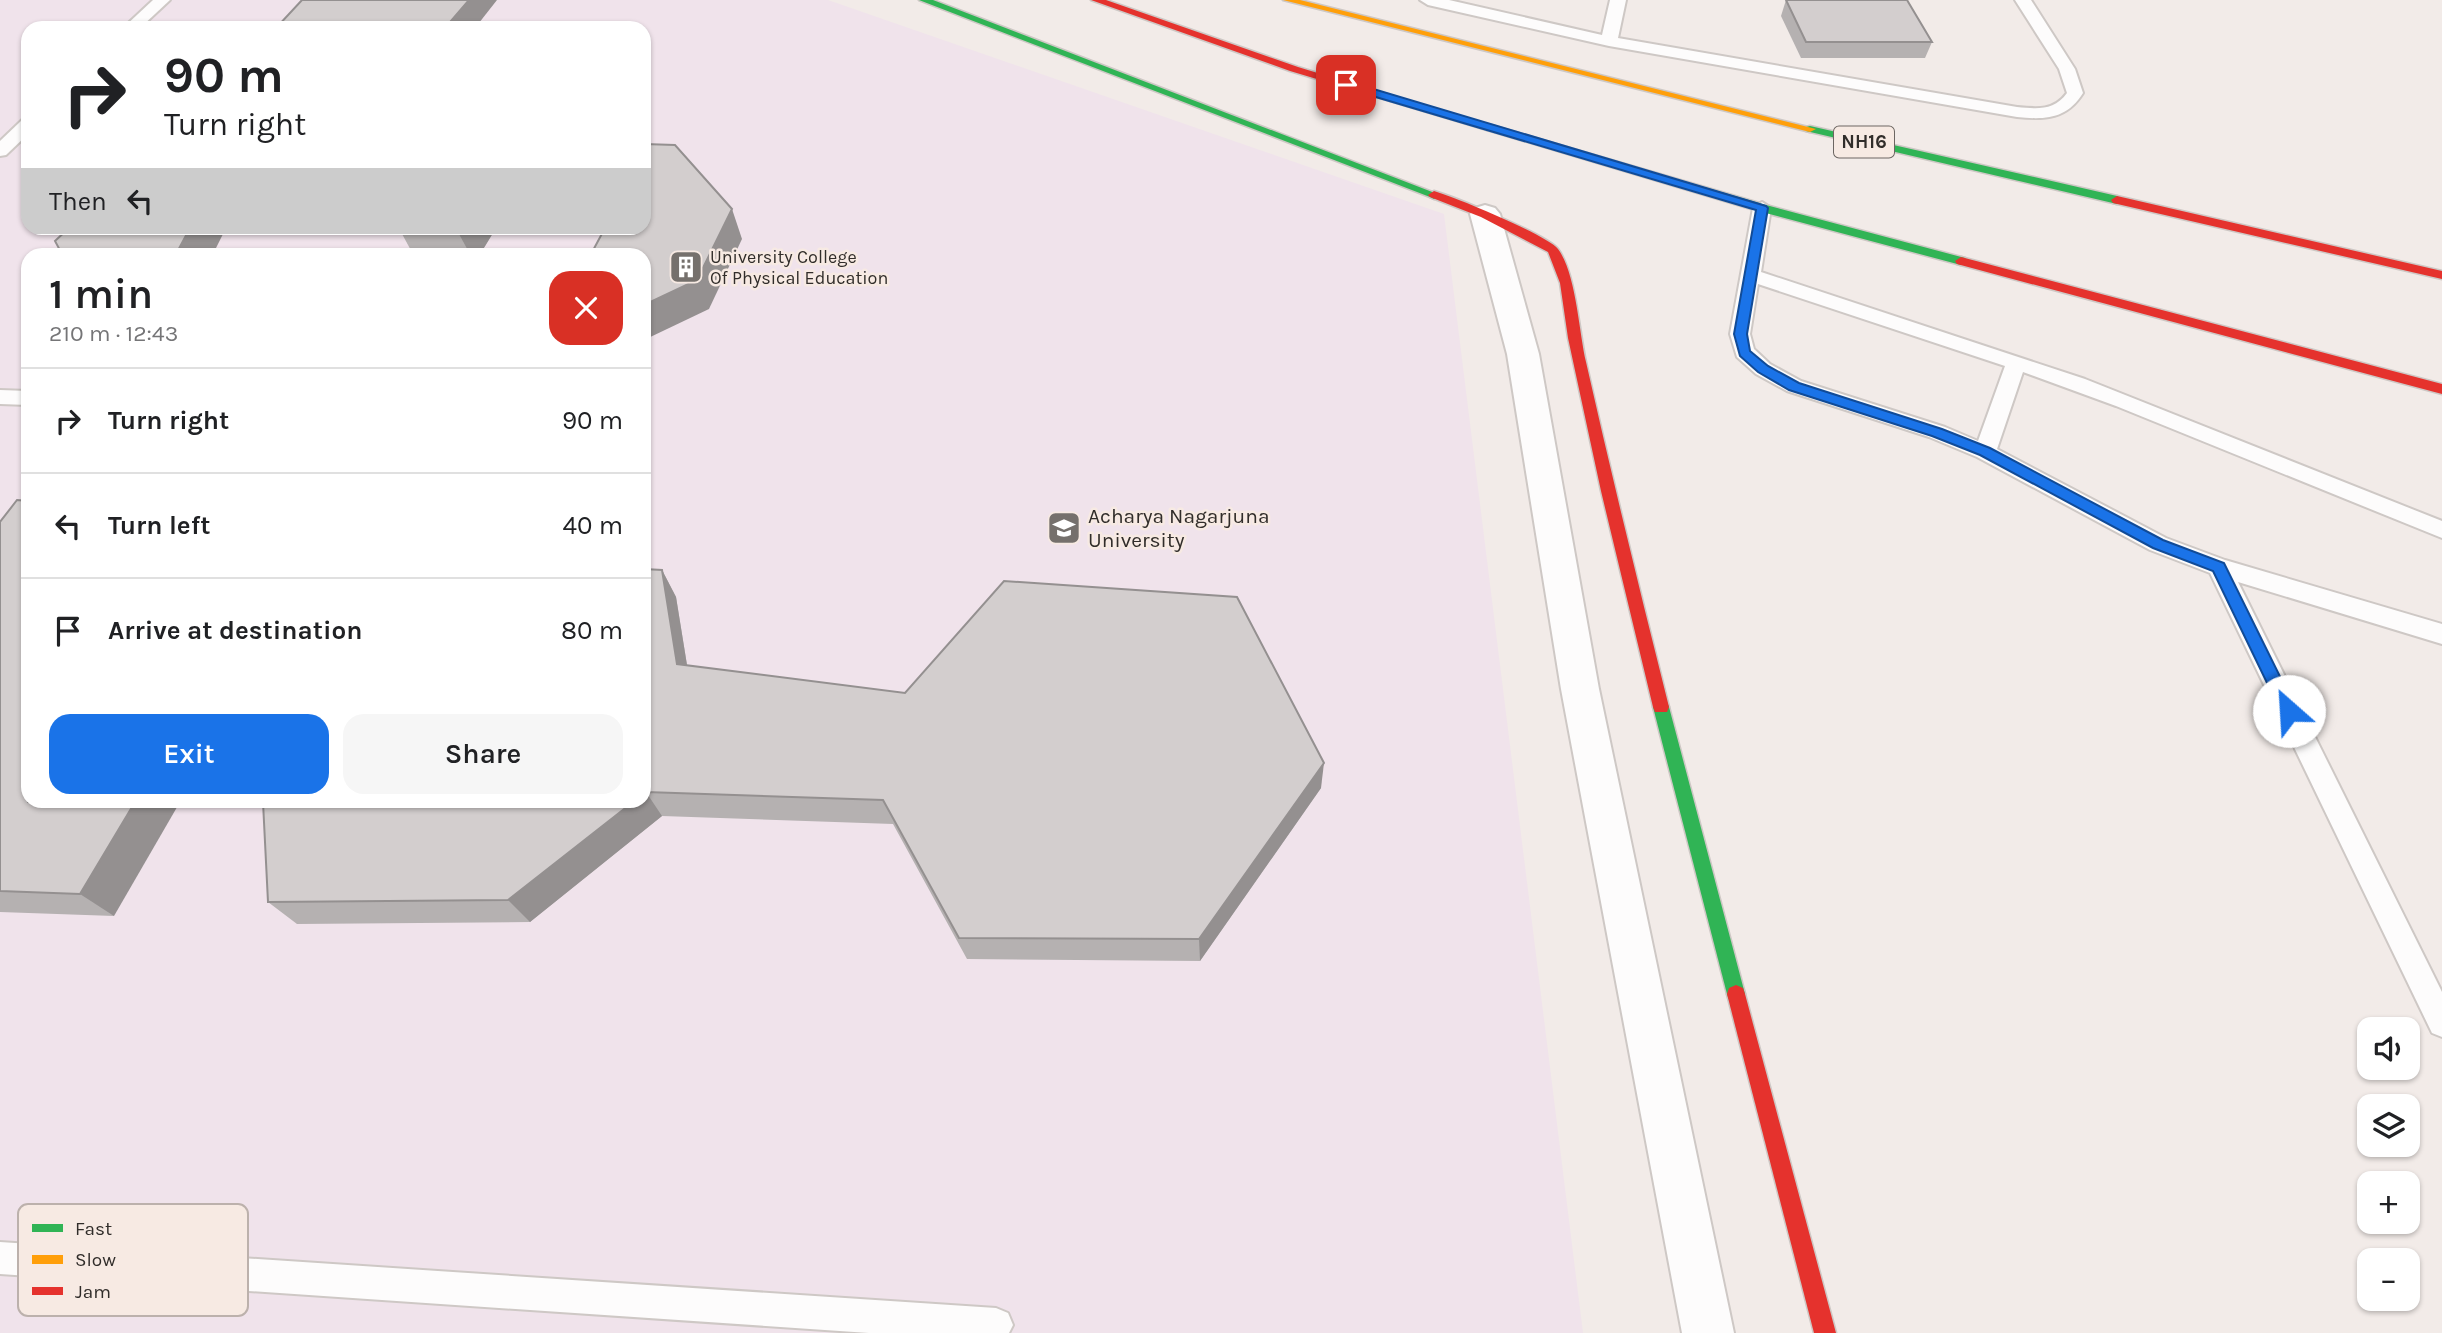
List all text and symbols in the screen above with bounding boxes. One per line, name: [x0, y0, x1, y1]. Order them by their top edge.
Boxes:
text: 90 m: [164, 47, 284, 104]
icon: right: [49, 49, 140, 140]
pin: [1316, 55, 1376, 115]
icon: arrive: [1327, 66, 1365, 104]
text: Turn right: [164, 106, 306, 143]
road number: NH16: [1834, 126, 1894, 158]
icon: left: [121, 182, 159, 220]
text: Then: [49, 186, 107, 217]
place label: University College Of Physical Education: [710, 246, 888, 289]
building icon: University College Of Physical Education: [667, 248, 705, 286]
text: 1 min: [49, 269, 153, 319]
button: close: [549, 271, 623, 345]
text: 210 m · 12:43: [49, 320, 178, 347]
icon: right: [49, 402, 87, 440]
text: Turn right: [108, 405, 229, 436]
text: 90 m: [562, 405, 623, 436]
place label: Acharya Nagarjuna University: [1088, 504, 1270, 552]
icon: left: [49, 507, 87, 545]
school or university icon: Acharya Nagarjuna University: [1045, 509, 1083, 547]
text: Turn left: [108, 510, 210, 541]
text: 40 m: [563, 510, 623, 541]
icon: arrive: [49, 612, 87, 650]
text: Arrive at destination: [108, 615, 362, 646]
text: 80 m: [561, 615, 623, 646]
position arrow: [2252, 674, 2326, 748]
button: Exit: [49, 714, 329, 794]
button: Share: [343, 714, 623, 794]
map controls: [2357, 1017, 2420, 1311]
button: sound: [2357, 1017, 2420, 1080]
button: layers: [2357, 1094, 2420, 1157]
button: +: [2357, 1171, 2420, 1234]
legend: [18, 1204, 248, 1316]
text: Fast: [75, 1218, 112, 1240]
button: −: [2357, 1248, 2420, 1311]
text: Slow: [75, 1249, 116, 1271]
text: Jam: [75, 1281, 111, 1303]

